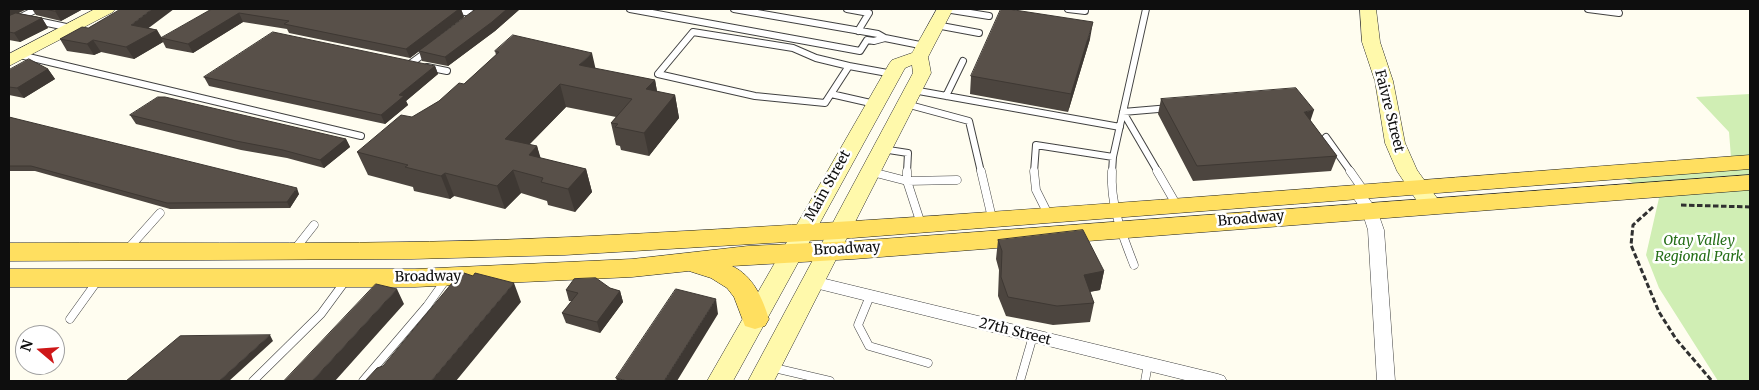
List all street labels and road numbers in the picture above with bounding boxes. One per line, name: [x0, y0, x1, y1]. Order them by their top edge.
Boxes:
street label: Faivre Street: [1371, 68, 1407, 154]
street label: Main Street: [802, 148, 854, 224]
street label: Broadway: [1217, 208, 1285, 230]
street label: Broadway: [813, 239, 881, 259]
street label: Broadway: [394, 268, 462, 286]
street label: 27th Street: [977, 315, 1053, 349]

